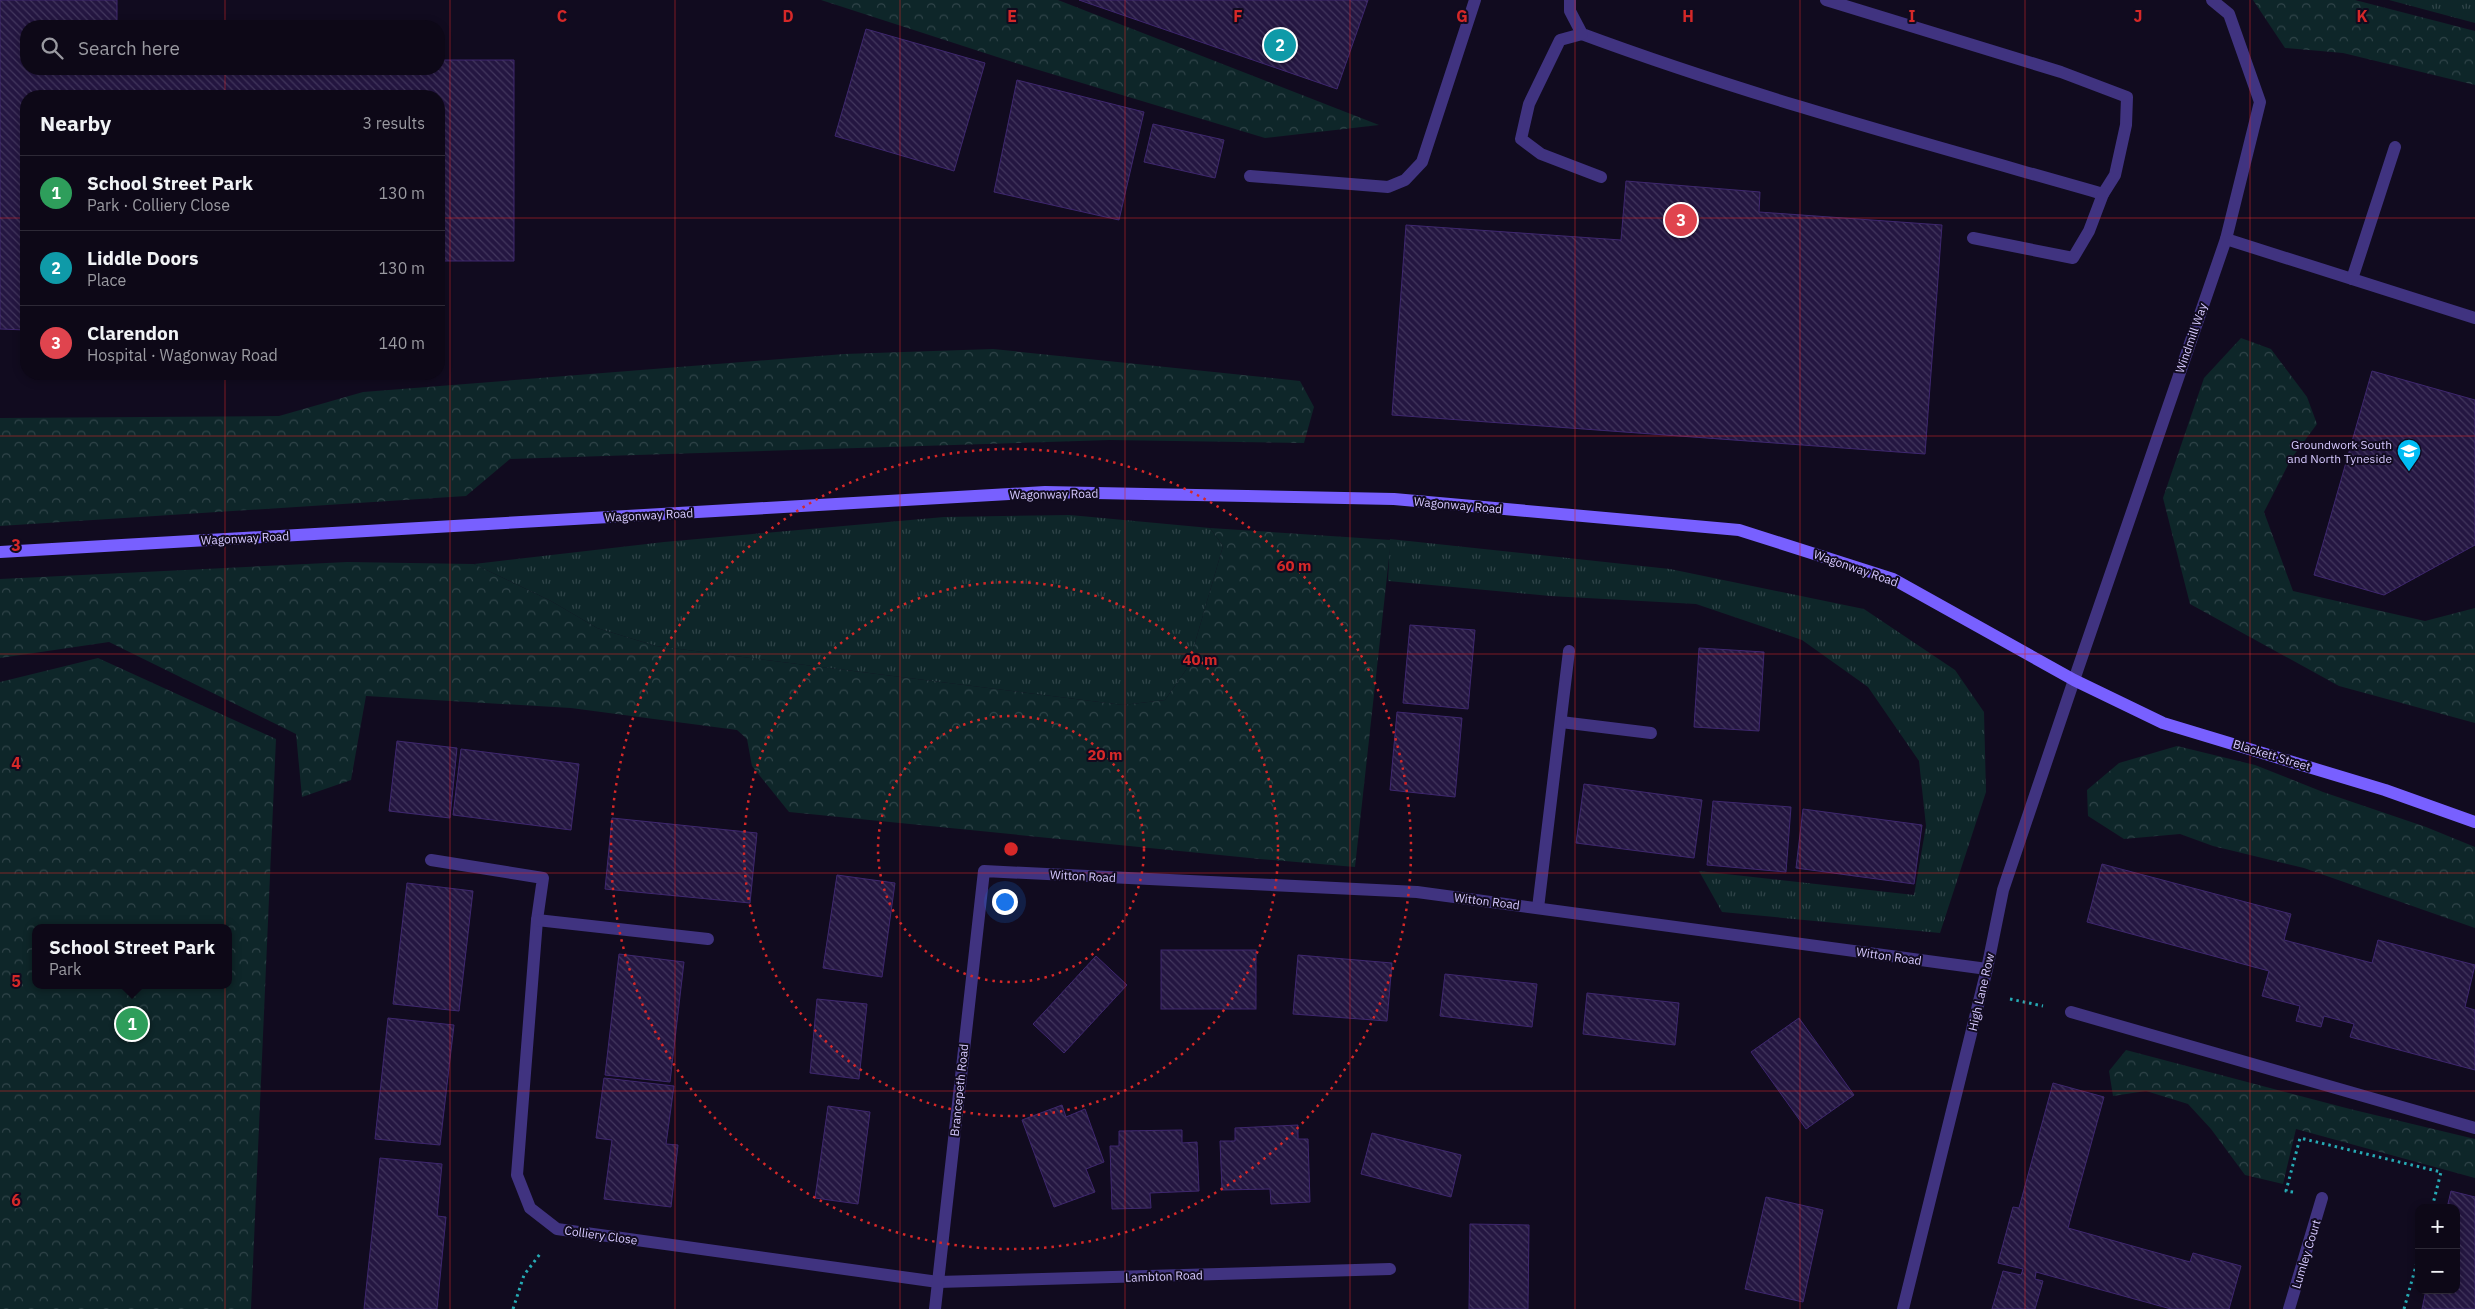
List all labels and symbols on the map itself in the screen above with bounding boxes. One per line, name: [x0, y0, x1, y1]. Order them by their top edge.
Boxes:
text: C: [557, 6, 567, 26]
text: D: [782, 6, 794, 26]
text: E: [1007, 6, 1017, 26]
text: F: [1233, 6, 1243, 26]
text: G: [1456, 6, 1468, 26]
text: H: [1682, 6, 1694, 26]
text: I: [1909, 6, 1916, 26]
text: J: [2134, 6, 2142, 26]
text: K: [2356, 6, 2368, 26]
pin: 2: [1264, 26, 1296, 64]
pin: 3: [1665, 201, 1697, 239]
street label: Windmill Way: [2172, 301, 2210, 375]
place label: Groundwork South and North Tyneside: [2287, 437, 2392, 466]
school or university icon: Groundwork South and North Tyneside: [2396, 438, 2422, 472]
street label: Wagonway Road: [1010, 486, 1098, 502]
street label: Wagonway Road: [1413, 494, 1503, 516]
street label: Wagonway Road: [604, 505, 694, 525]
street label: Wagonway Road: [200, 528, 290, 548]
text: 3: [11, 535, 21, 555]
street label: Wagonway Road: [1812, 546, 1900, 590]
text: 60 m: [1277, 556, 1311, 575]
text: 40 m: [1183, 650, 1217, 669]
street label: Blackett Street: [2231, 736, 2313, 774]
text: 20 m: [1088, 745, 1122, 764]
text: 4: [11, 753, 21, 773]
centre of rings: [1002, 840, 1020, 858]
street label: Witton Road: [1050, 867, 1116, 885]
your location: [992, 889, 1018, 915]
street label: Witton Road: [1453, 890, 1521, 912]
street label: Witton Road: [1855, 944, 1923, 968]
street label: High Lane Row: [1965, 952, 1997, 1032]
text: 5: [11, 971, 21, 991]
pin: 1: [116, 1005, 148, 1043]
street label: Brancepeth Road: [947, 1043, 971, 1137]
text: 6: [11, 1190, 21, 1210]
street label: Lumley Court: [2288, 1218, 2324, 1290]
street label: Colliery Close: [564, 1222, 639, 1248]
street label: Lambton Road: [1125, 1267, 1203, 1285]

